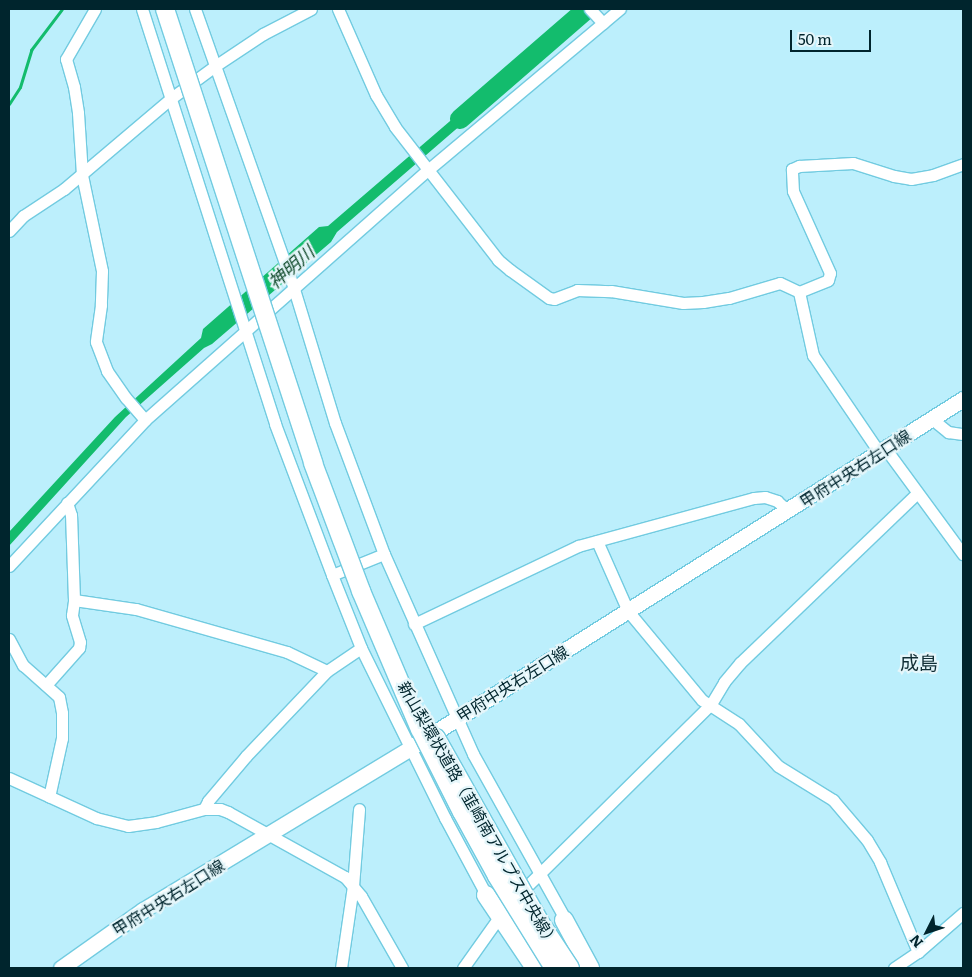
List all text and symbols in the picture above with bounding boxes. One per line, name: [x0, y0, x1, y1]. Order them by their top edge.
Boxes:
scale bar: [792, 20, 873, 52]
text: 50 m: [798, 27, 832, 50]
water label: 神明川: [264, 241, 318, 293]
street label: 甲府中央右左口線: [796, 425, 914, 511]
street label: 甲府中央右左口線: [453, 641, 571, 725]
district label: 成島: [900, 652, 938, 674]
street label: 新山梨環状道路（韮崎南アルプス中央線）: [395, 678, 563, 950]
street label: 甲府中央右左口線: [109, 855, 227, 939]
north arrow: [902, 907, 952, 957]
text: N: [904, 931, 927, 953]

